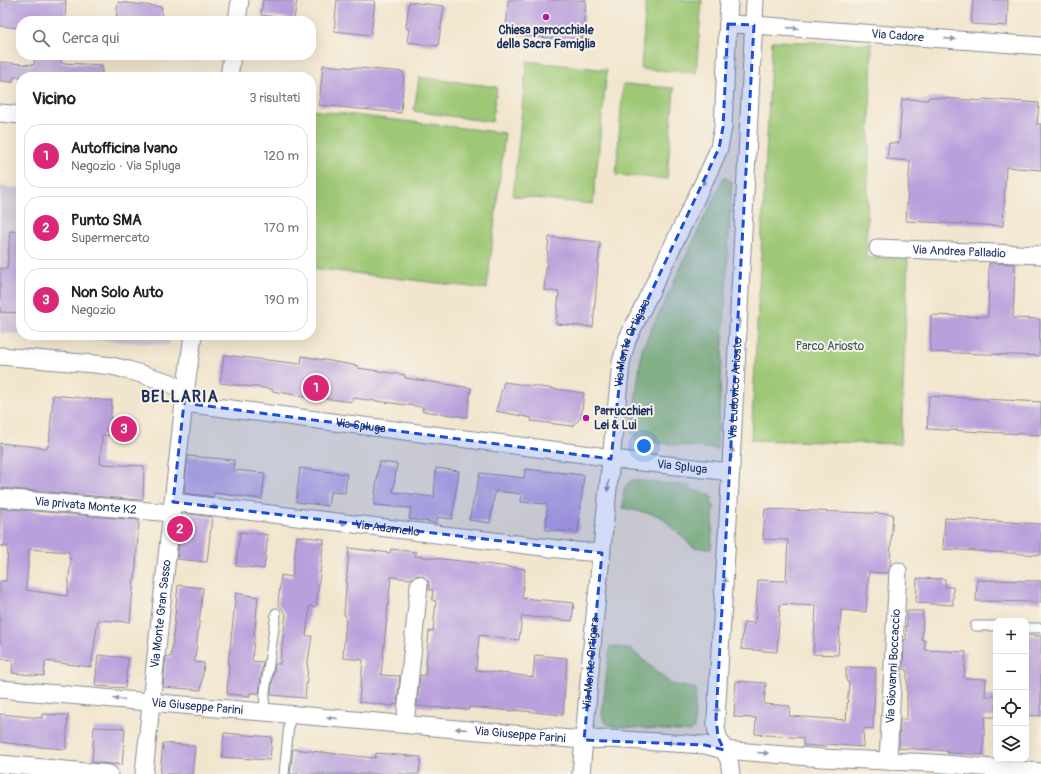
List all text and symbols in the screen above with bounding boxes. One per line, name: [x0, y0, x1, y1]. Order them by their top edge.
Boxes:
marker: Chiesa parrocchiale della Sacra Famiglia: [541, 12, 551, 22]
search box: [16, 16, 316, 60]
place label: Chiesa parrocchiale della Sacra Famiglia: [497, 23, 596, 52]
one-way arrow: [787, 24, 799, 31]
icon: search: [30, 27, 52, 49]
street label: Via Cadore: [871, 27, 924, 45]
text: Cerca qui: [62, 29, 119, 48]
one-way arrow: [944, 36, 956, 43]
one-way arrow: [723, 47, 730, 59]
text: Vicino: [32, 88, 76, 109]
text: 3 risultati: [249, 90, 300, 106]
text: Autofficina Ivano: [71, 139, 177, 158]
text: 1: [43, 148, 49, 164]
text: 120 m: [263, 148, 299, 164]
text: Negozio · Via Spluga: [71, 158, 181, 174]
one-way arrow: [702, 174, 708, 185]
text: Punto SMA: [71, 211, 142, 230]
text: 2: [42, 220, 50, 236]
text: 170 m: [264, 220, 299, 236]
text: Supermercato: [71, 230, 149, 246]
street label: Via Andrea Palladio: [912, 242, 1007, 262]
text: Non Solo Auto: [71, 283, 163, 302]
text: 3: [42, 292, 50, 308]
text: 190 m: [264, 292, 299, 308]
street label: Via Monte Ortigara: [612, 296, 654, 388]
text: Negozio: [71, 302, 116, 318]
one-way arrow: [735, 317, 742, 329]
street label: Via Ludovico Ariosto: [725, 336, 746, 440]
park label: Parco Ariosto: [796, 339, 865, 354]
pin: 1: [303, 373, 329, 403]
district label: BELLARIA: [141, 387, 219, 407]
place label: Parrucchieri Lei & Lui: [594, 404, 653, 433]
marker: Parrucchieri Lei & Lui: [581, 413, 591, 423]
pin: 3: [111, 414, 137, 444]
street label: Via Spluga: [335, 415, 387, 437]
your location: [634, 436, 654, 456]
one-way arrow: [728, 447, 735, 459]
street label: Via Spluga: [656, 457, 709, 477]
one-way arrow: [605, 480, 612, 492]
street label: Via privata Monte K2: [34, 494, 138, 518]
one-way arrow: [206, 504, 218, 510]
pin: 2: [167, 514, 193, 544]
street label: Via Adamello: [354, 517, 421, 540]
one-way arrow: [335, 519, 347, 526]
one-way arrow: [464, 535, 476, 541]
street label: Via Monte Gran Sasso: [148, 558, 175, 669]
one-way arrow: [721, 577, 728, 589]
street label: Via Giovanni Boccaccio: [883, 608, 904, 724]
street label: Via Monte Ortigara: [580, 616, 603, 710]
map controls: [993, 618, 1029, 762]
button: +: [993, 618, 1029, 654]
button: −: [993, 654, 1029, 690]
button: locate: [993, 690, 1029, 726]
street label: Via Giuseppe Parini: [151, 695, 244, 718]
one-way arrow: [113, 696, 125, 703]
one-way arrow: [713, 706, 720, 718]
one-way arrow: [326, 715, 338, 721]
street label: Via Giuseppe Parini: [474, 724, 566, 747]
one-way arrow: [455, 726, 467, 733]
button: layers: [993, 726, 1029, 762]
one-way arrow: [666, 740, 678, 747]
one-way arrow: [757, 749, 769, 756]

